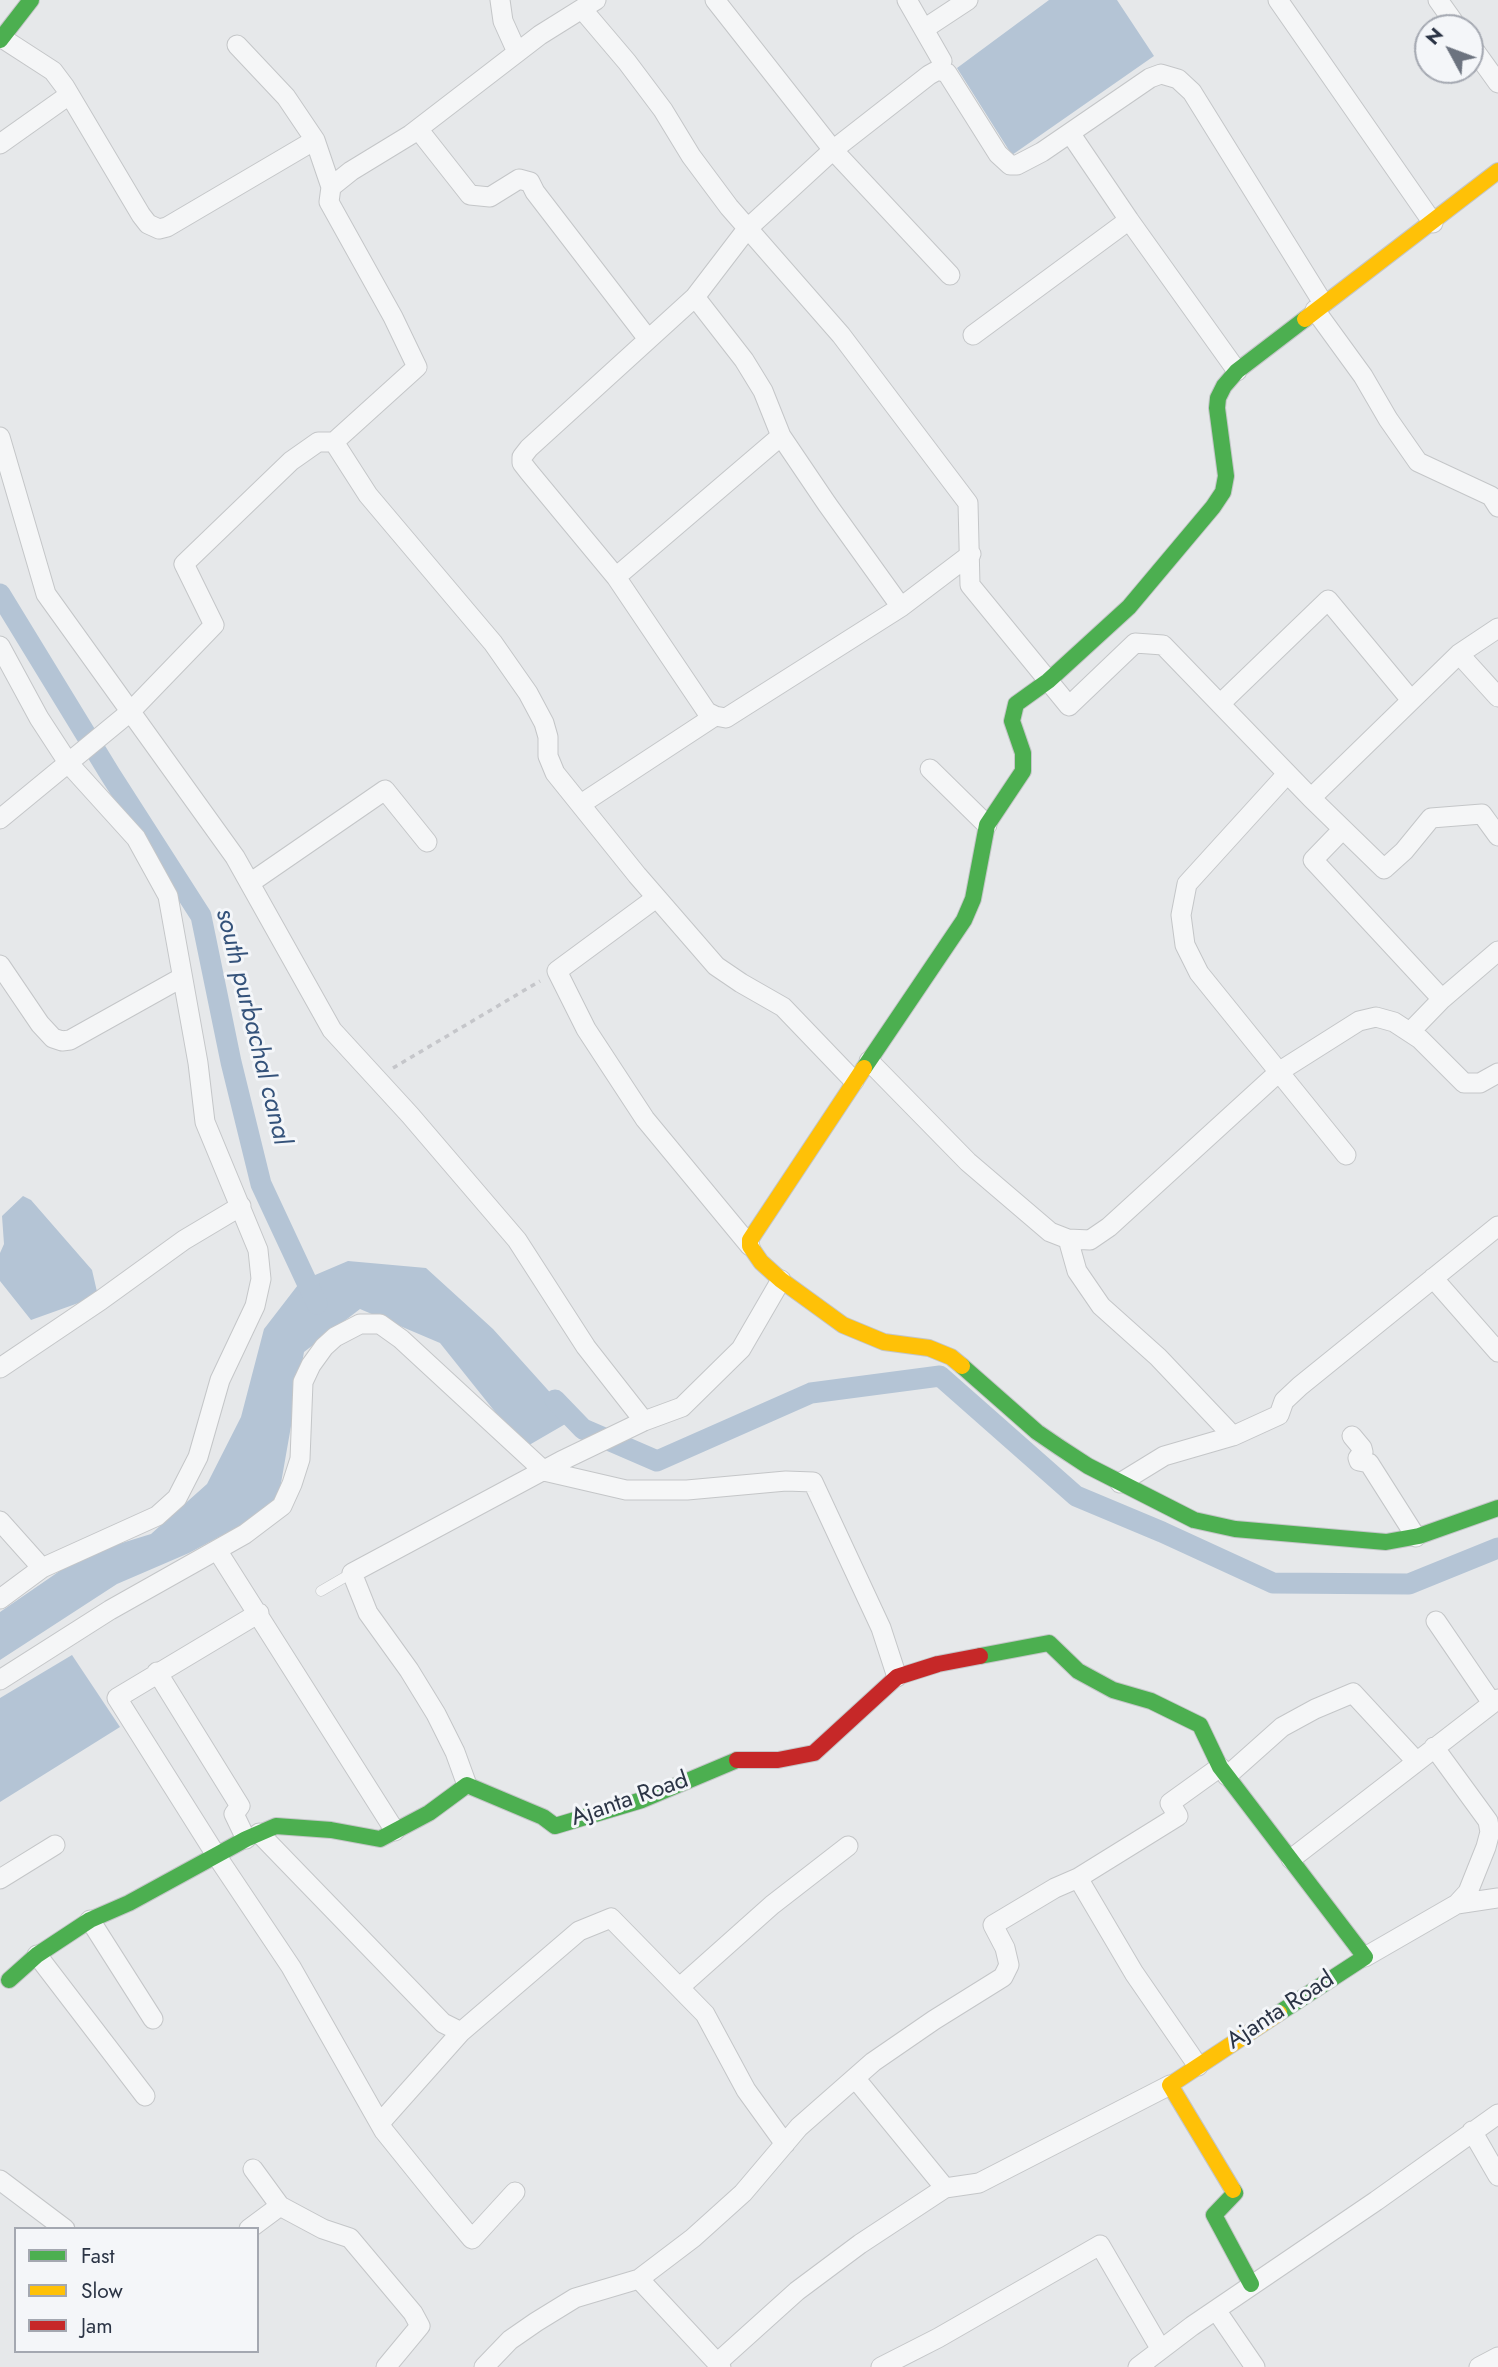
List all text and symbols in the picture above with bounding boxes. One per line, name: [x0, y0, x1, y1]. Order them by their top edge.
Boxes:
north arrow: [1414, 14, 1484, 84]
text: N: [1419, 22, 1449, 51]
water label: south purbachal canal: [208, 906, 296, 1148]
street label: Ajanta Road: [568, 1766, 692, 1834]
street label: Ajanta Road: [1222, 1966, 1340, 2056]
legend: [14, 2227, 259, 2353]
text: Fast: [81, 2241, 114, 2271]
text: Slow: [81, 2276, 123, 2306]
text: Jam: [81, 2311, 113, 2341]

